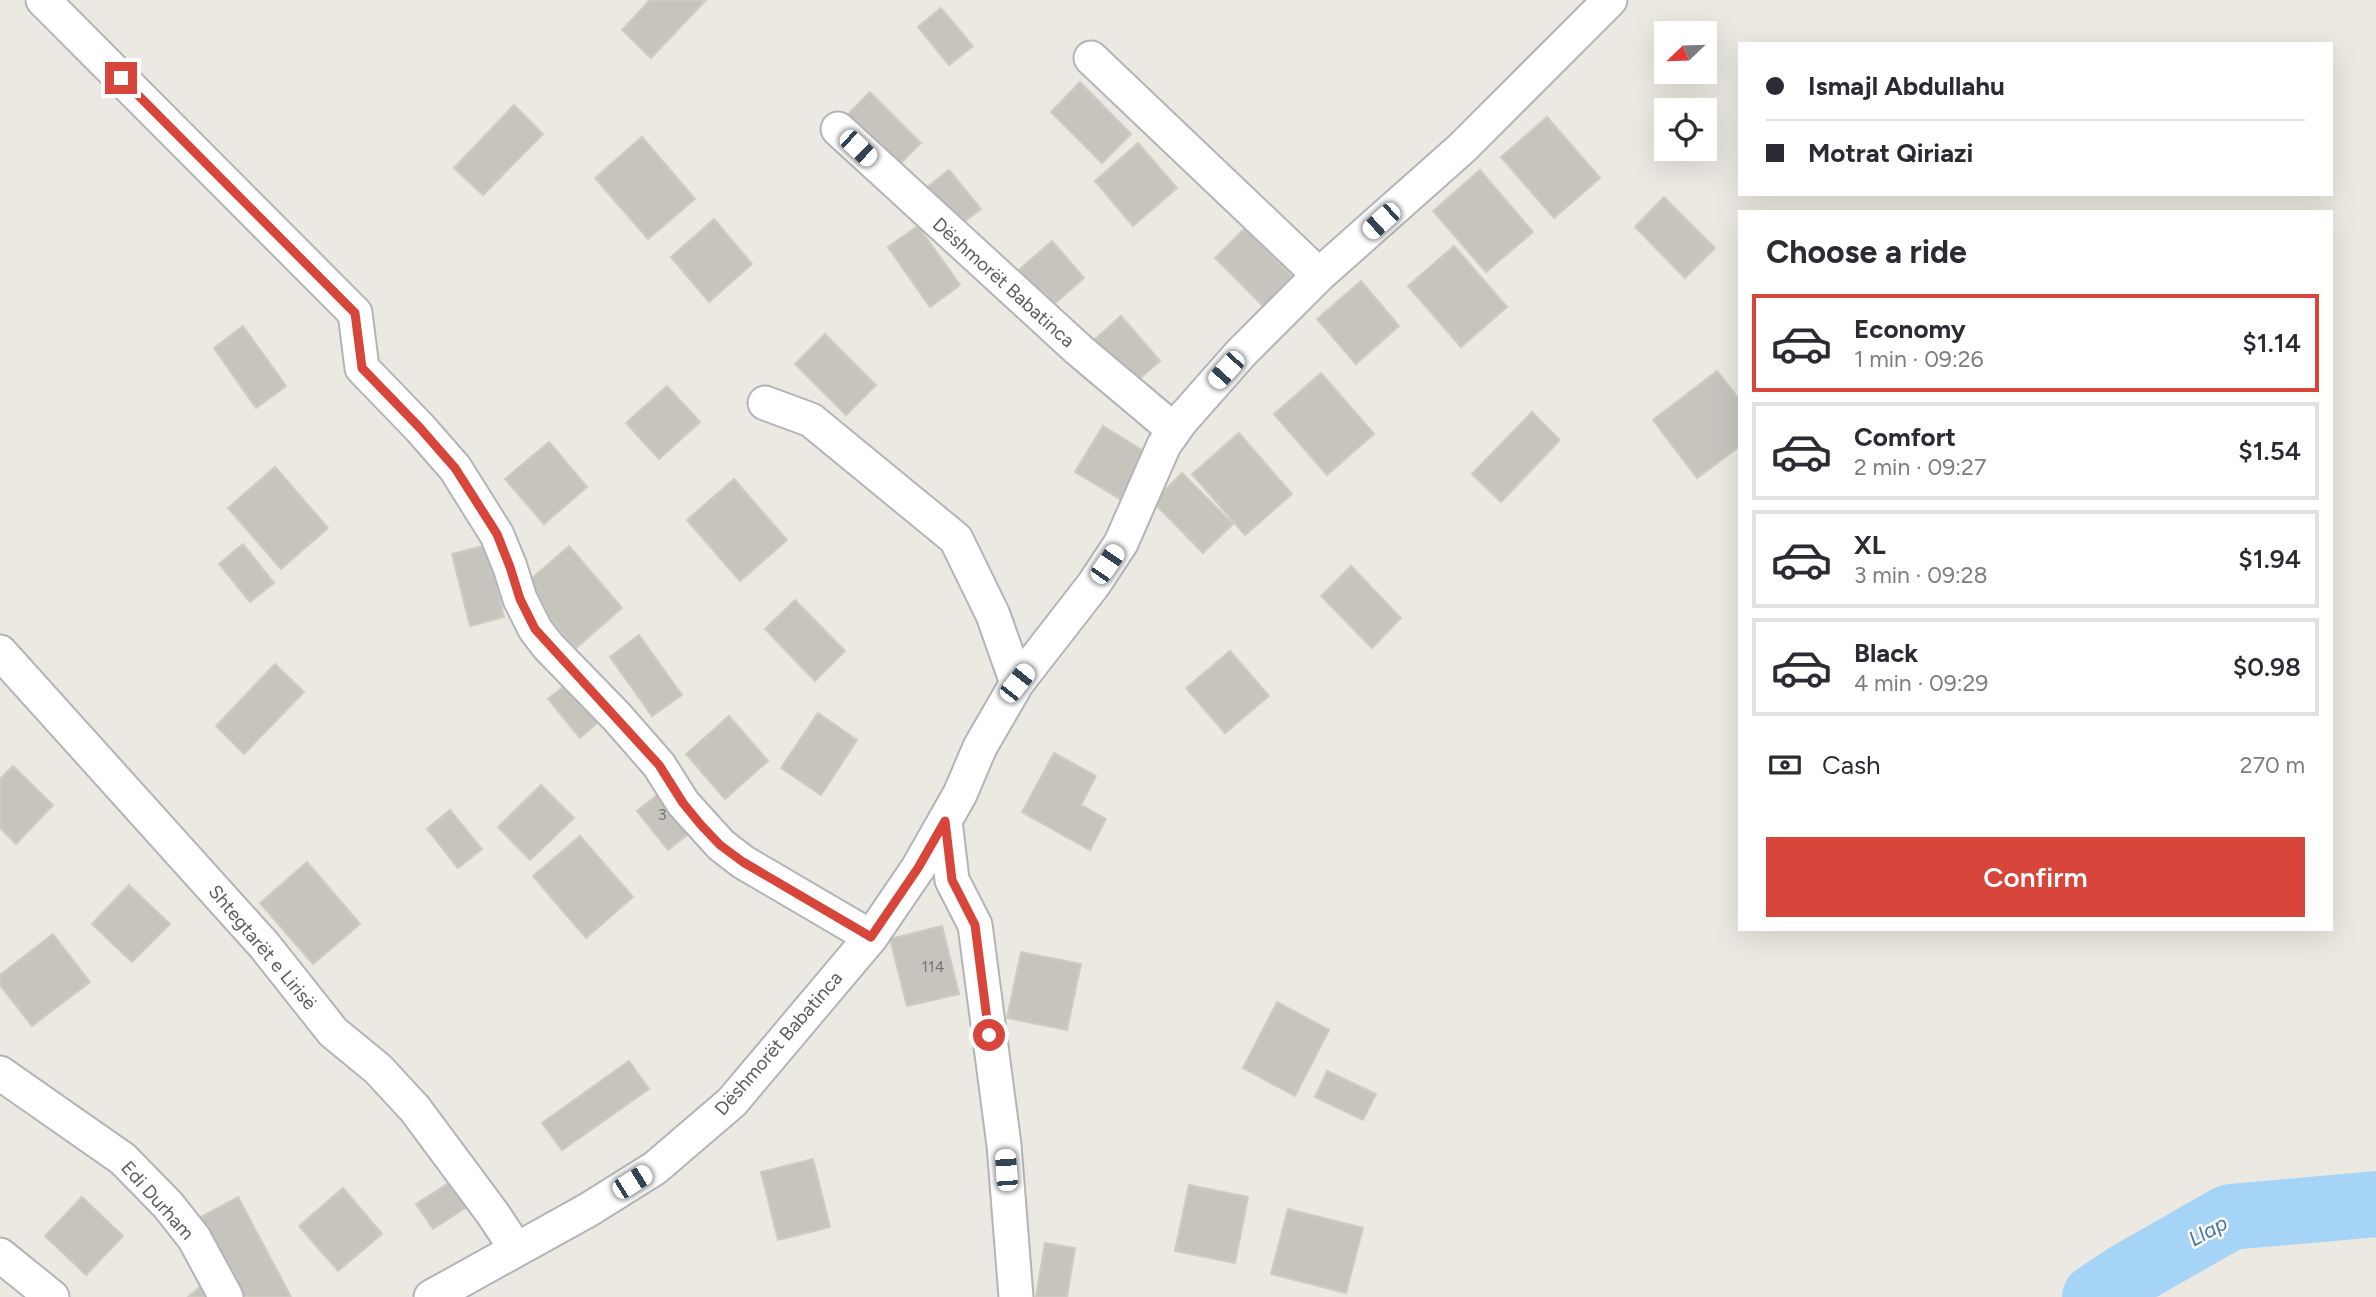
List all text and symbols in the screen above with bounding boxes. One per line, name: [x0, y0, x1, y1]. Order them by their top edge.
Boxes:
north arrow: [1654, 21, 1717, 84]
map controls: [1654, 21, 1717, 161]
route end: [105, 62, 137, 94]
text: Ismajl Abdullahu: [1808, 70, 2005, 102]
button: locate: [1654, 98, 1717, 161]
car: [836, 126, 881, 170]
text: Motrat Qiriazi: [1808, 137, 1973, 169]
car: [1359, 199, 1404, 243]
street label: Dëshmorët Babatinca: [928, 213, 1079, 352]
text: Choose a ride: [1766, 233, 1967, 271]
icon: car: [1770, 312, 1833, 375]
text: Economy: [1854, 313, 1966, 345]
text: $1.14: [2242, 327, 2301, 359]
text: 1 min · 09:26: [1854, 345, 1984, 373]
car: [1205, 347, 1248, 393]
icon: car: [1770, 420, 1833, 483]
text: Comfort: [1854, 421, 1956, 453]
text: $1.54: [2238, 435, 2301, 467]
text: 2 min · 09:27: [1854, 453, 1986, 481]
icon: car: [1770, 528, 1833, 591]
text: XL: [1854, 529, 1886, 561]
car: [1087, 541, 1128, 587]
text: $1.94: [2238, 543, 2301, 575]
text: 3 min · 09:28: [1854, 561, 1988, 589]
icon: car: [1770, 636, 1833, 699]
text: Black: [1854, 637, 1918, 669]
text: $0.98: [2233, 651, 2301, 683]
car: [996, 660, 1039, 706]
text: 4 min · 09:29: [1854, 669, 1988, 697]
icon: cash: [1766, 746, 1804, 784]
text: Cash: [1822, 749, 1881, 781]
text: 270 m: [2240, 751, 2305, 779]
house number: 3: [658, 805, 666, 824]
button: Confirm: [1766, 837, 2305, 917]
street label: Shtegtarët e Lirisë: [204, 880, 322, 1014]
house number: 114: [921, 957, 945, 976]
street label: Dëshmorët Babatinca: [710, 967, 847, 1120]
route start: [973, 1019, 1005, 1051]
car: [995, 1148, 1018, 1192]
street label: Edi Durham: [116, 1156, 199, 1244]
car: [609, 1162, 656, 1202]
water label: Llap: [2184, 1210, 2231, 1251]

